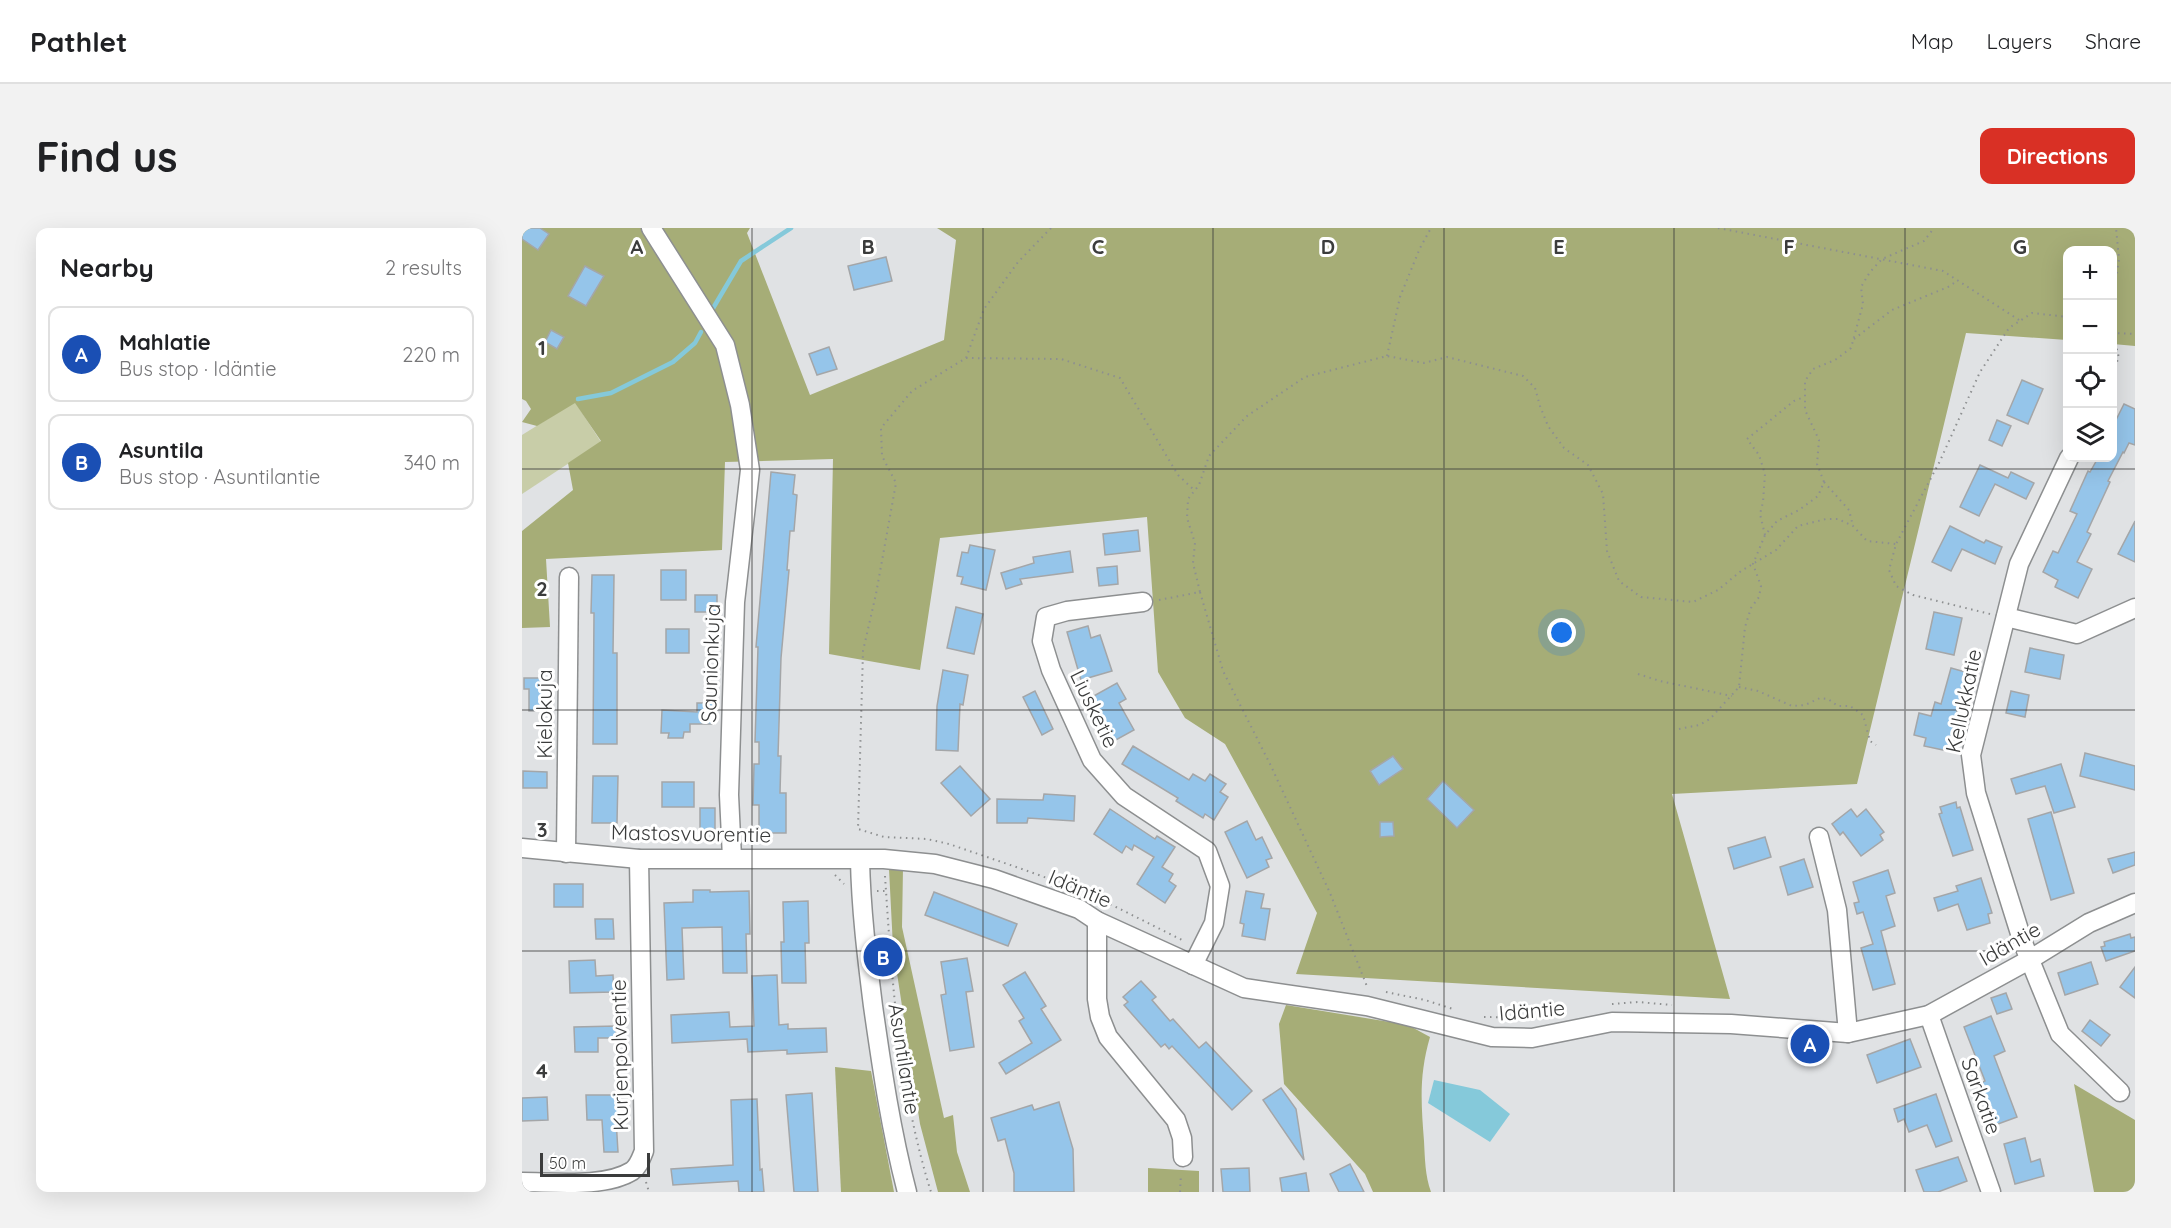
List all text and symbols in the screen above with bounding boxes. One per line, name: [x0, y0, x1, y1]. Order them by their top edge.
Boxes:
text: Pathlet: [30, 24, 127, 59]
text: Map: [1911, 28, 1954, 54]
text: Layers: [1987, 28, 2052, 54]
text: Share: [2085, 28, 2141, 54]
button: Directions: [1980, 128, 2135, 184]
text: Find us: [36, 130, 178, 183]
text: A: [631, 234, 644, 259]
text: B: [861, 234, 875, 259]
text: C: [1092, 234, 1105, 259]
text: D: [1321, 234, 1335, 259]
text: E: [1553, 234, 1565, 259]
text: F: [1783, 234, 1795, 259]
text: G: [2013, 234, 2027, 259]
map controls: [2063, 246, 2117, 462]
button: +: [2063, 246, 2117, 300]
text: Nearby: [60, 251, 154, 284]
text: 2 results: [385, 255, 462, 280]
button: −: [2063, 300, 2117, 354]
text: Mahlatie: [119, 328, 211, 356]
text: 1: [538, 335, 546, 360]
text: A: [75, 342, 88, 367]
text: 220 m: [402, 342, 460, 367]
button: locate: [2063, 354, 2117, 408]
text: Bus stop · Idäntie: [119, 356, 276, 381]
button: layers: [2063, 408, 2117, 462]
text: Asuntila: [119, 436, 204, 464]
text: B: [75, 450, 88, 475]
text: 340 m: [403, 450, 460, 475]
text: Bus stop · Asuntilantie: [119, 464, 320, 489]
text: 2: [536, 576, 548, 601]
street label: Saunionkuja: [695, 603, 725, 723]
your location: [1547, 618, 1576, 647]
street label: Kellukkatie: [1939, 646, 1987, 755]
street label: Liusketie: [1065, 665, 1125, 752]
street label: Kielokuja: [531, 669, 557, 759]
text: 3: [537, 817, 547, 842]
street label: Mastosvuorentie: [611, 819, 771, 847]
street label: Idäntie: [1045, 863, 1116, 913]
street label: Idäntie: [1974, 915, 2045, 971]
pin: B: [864, 934, 902, 980]
street label: Kurjenpolventie: [605, 979, 633, 1131]
street label: Idäntie: [1498, 994, 1566, 1026]
street label: Asuntilantie: [883, 1001, 927, 1116]
pin: A: [1790, 1022, 1830, 1066]
street label: Sarkatie: [1956, 1054, 2008, 1138]
text: 4: [536, 1058, 548, 1083]
scale bar: [540, 1150, 650, 1178]
text: 50 m: [549, 1153, 586, 1173]

